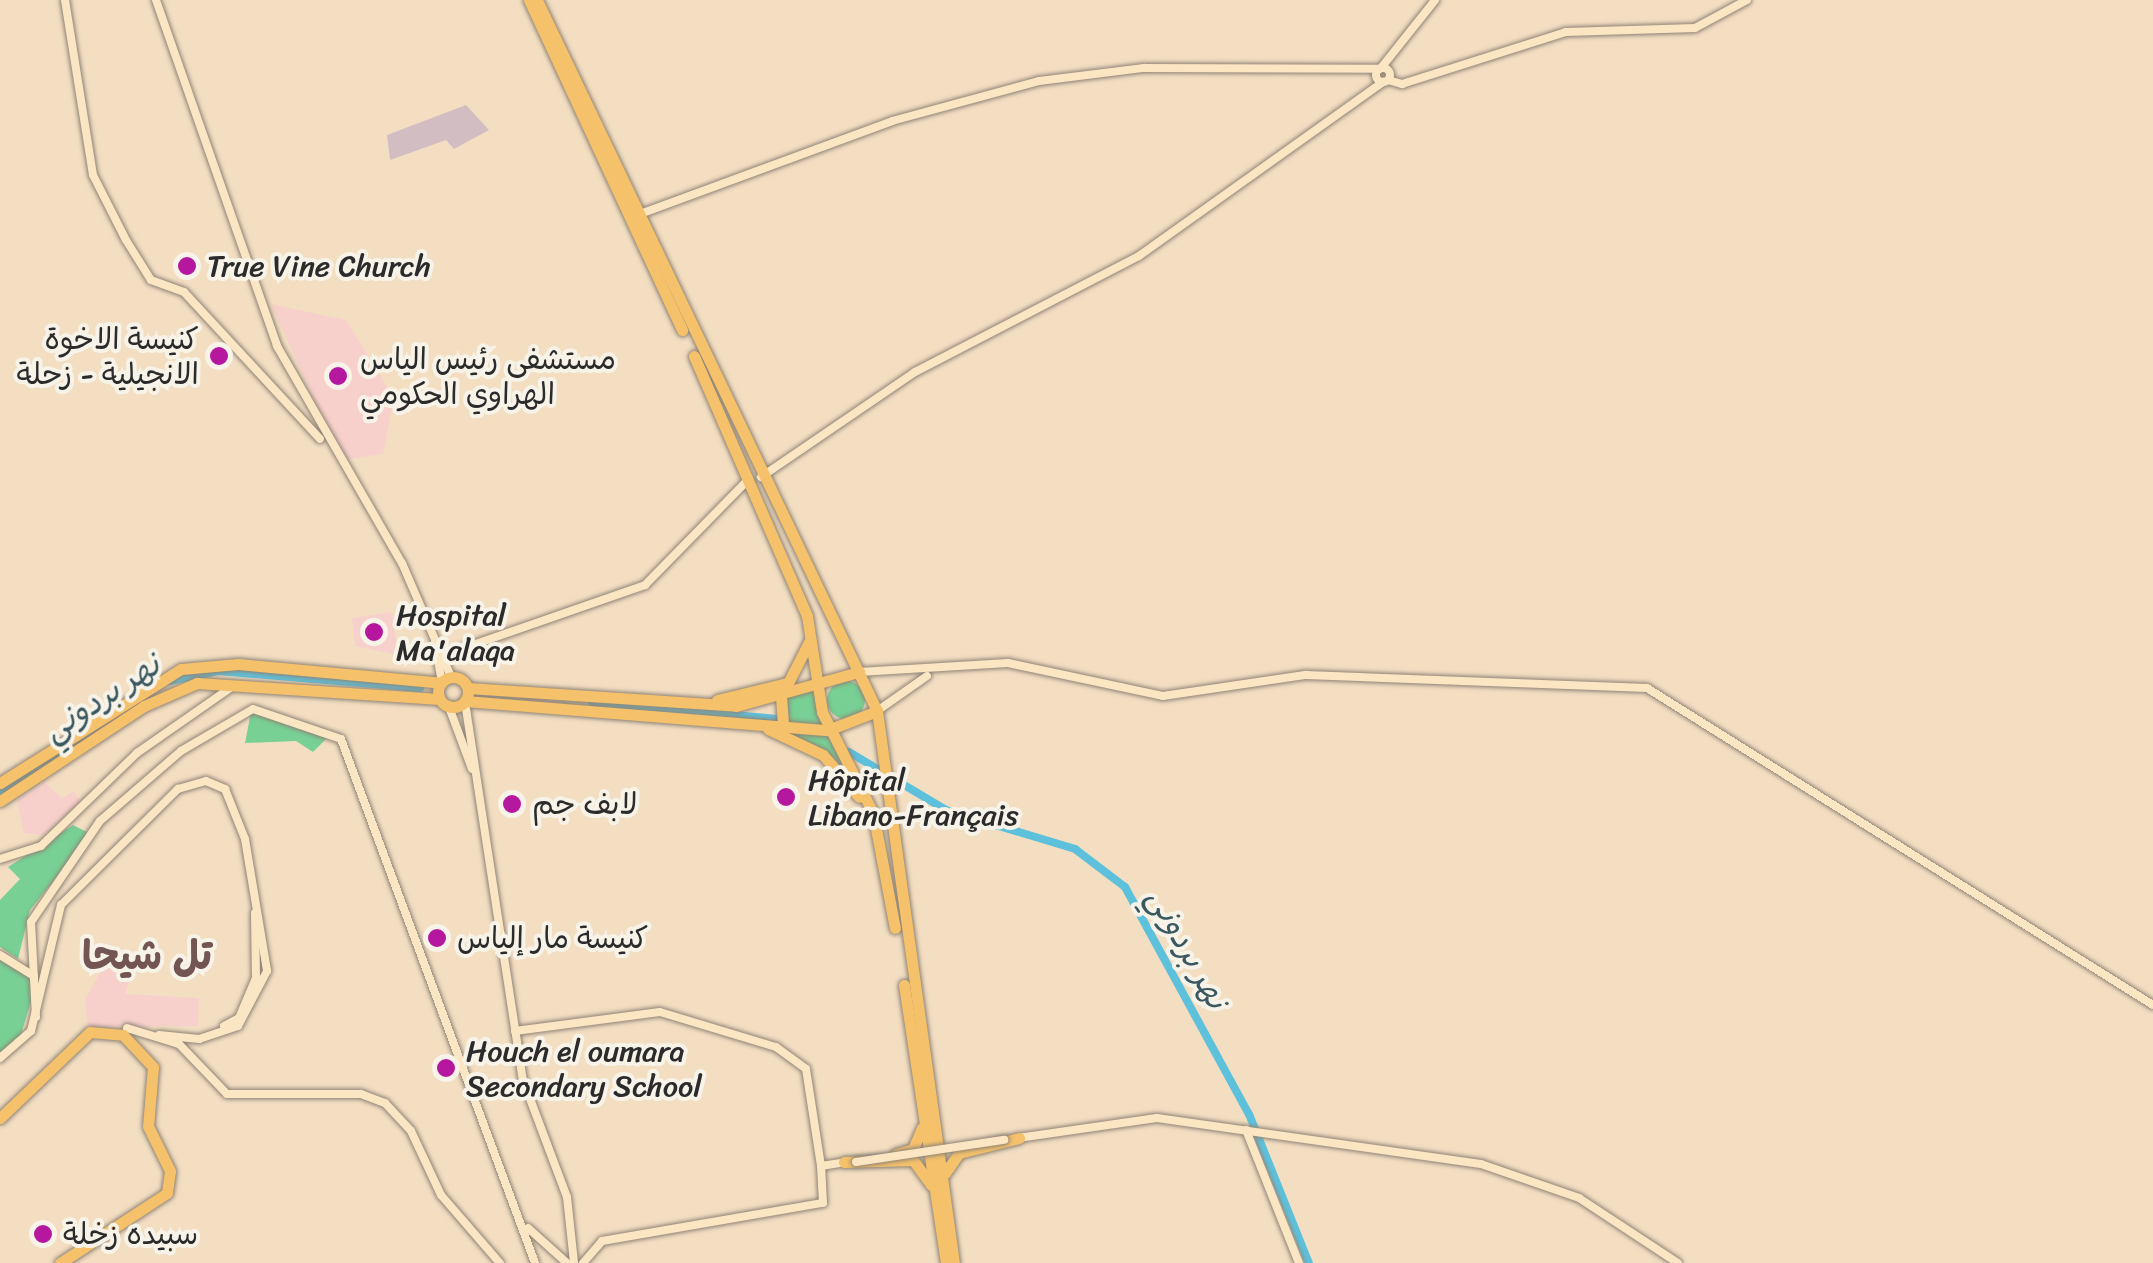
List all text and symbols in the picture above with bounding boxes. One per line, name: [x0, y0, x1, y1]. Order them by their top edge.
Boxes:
place label: True Vine Church: [207, 248, 432, 284]
marker: True Vine Church: [176, 255, 198, 277]
place label: كنيسة الاخوة الانجيلية - زحلة: [17, 321, 199, 392]
place label: مستشفى رئيس الياس الهراوي الحكومي: [360, 341, 616, 412]
marker: كنيسة الاخوة الانجيلية - زحلة: [208, 345, 230, 367]
marker: مستشفى رئيس الياس الهراوي الحكومي: [325, 363, 351, 389]
place label: Hospital Ma'alaqa: [396, 597, 515, 668]
marker: Hospital Ma'alaqa: [361, 619, 387, 645]
water label: نهر بردوني: [36, 646, 168, 750]
place label: Hôpital Libano-Français: [808, 762, 1019, 832]
marker: Hôpital Libano-Français: [773, 784, 799, 810]
place label: لابف جم: [532, 786, 637, 822]
marker: لابف جم: [501, 793, 523, 815]
water label: نهر بردوني: [1138, 882, 1236, 1016]
place label: كنيسة مار إلياس: [457, 920, 648, 956]
marker: كنيسة مار إلياس: [426, 927, 448, 949]
district label: تل شيحا: [82, 932, 212, 980]
place label: Houch el oumara Secondary School: [466, 1033, 702, 1104]
marker: Houch el oumara Secondary School: [435, 1057, 457, 1079]
place label: سبيده زخلة: [63, 1216, 198, 1252]
marker: سبيده زخلة: [32, 1223, 54, 1245]

